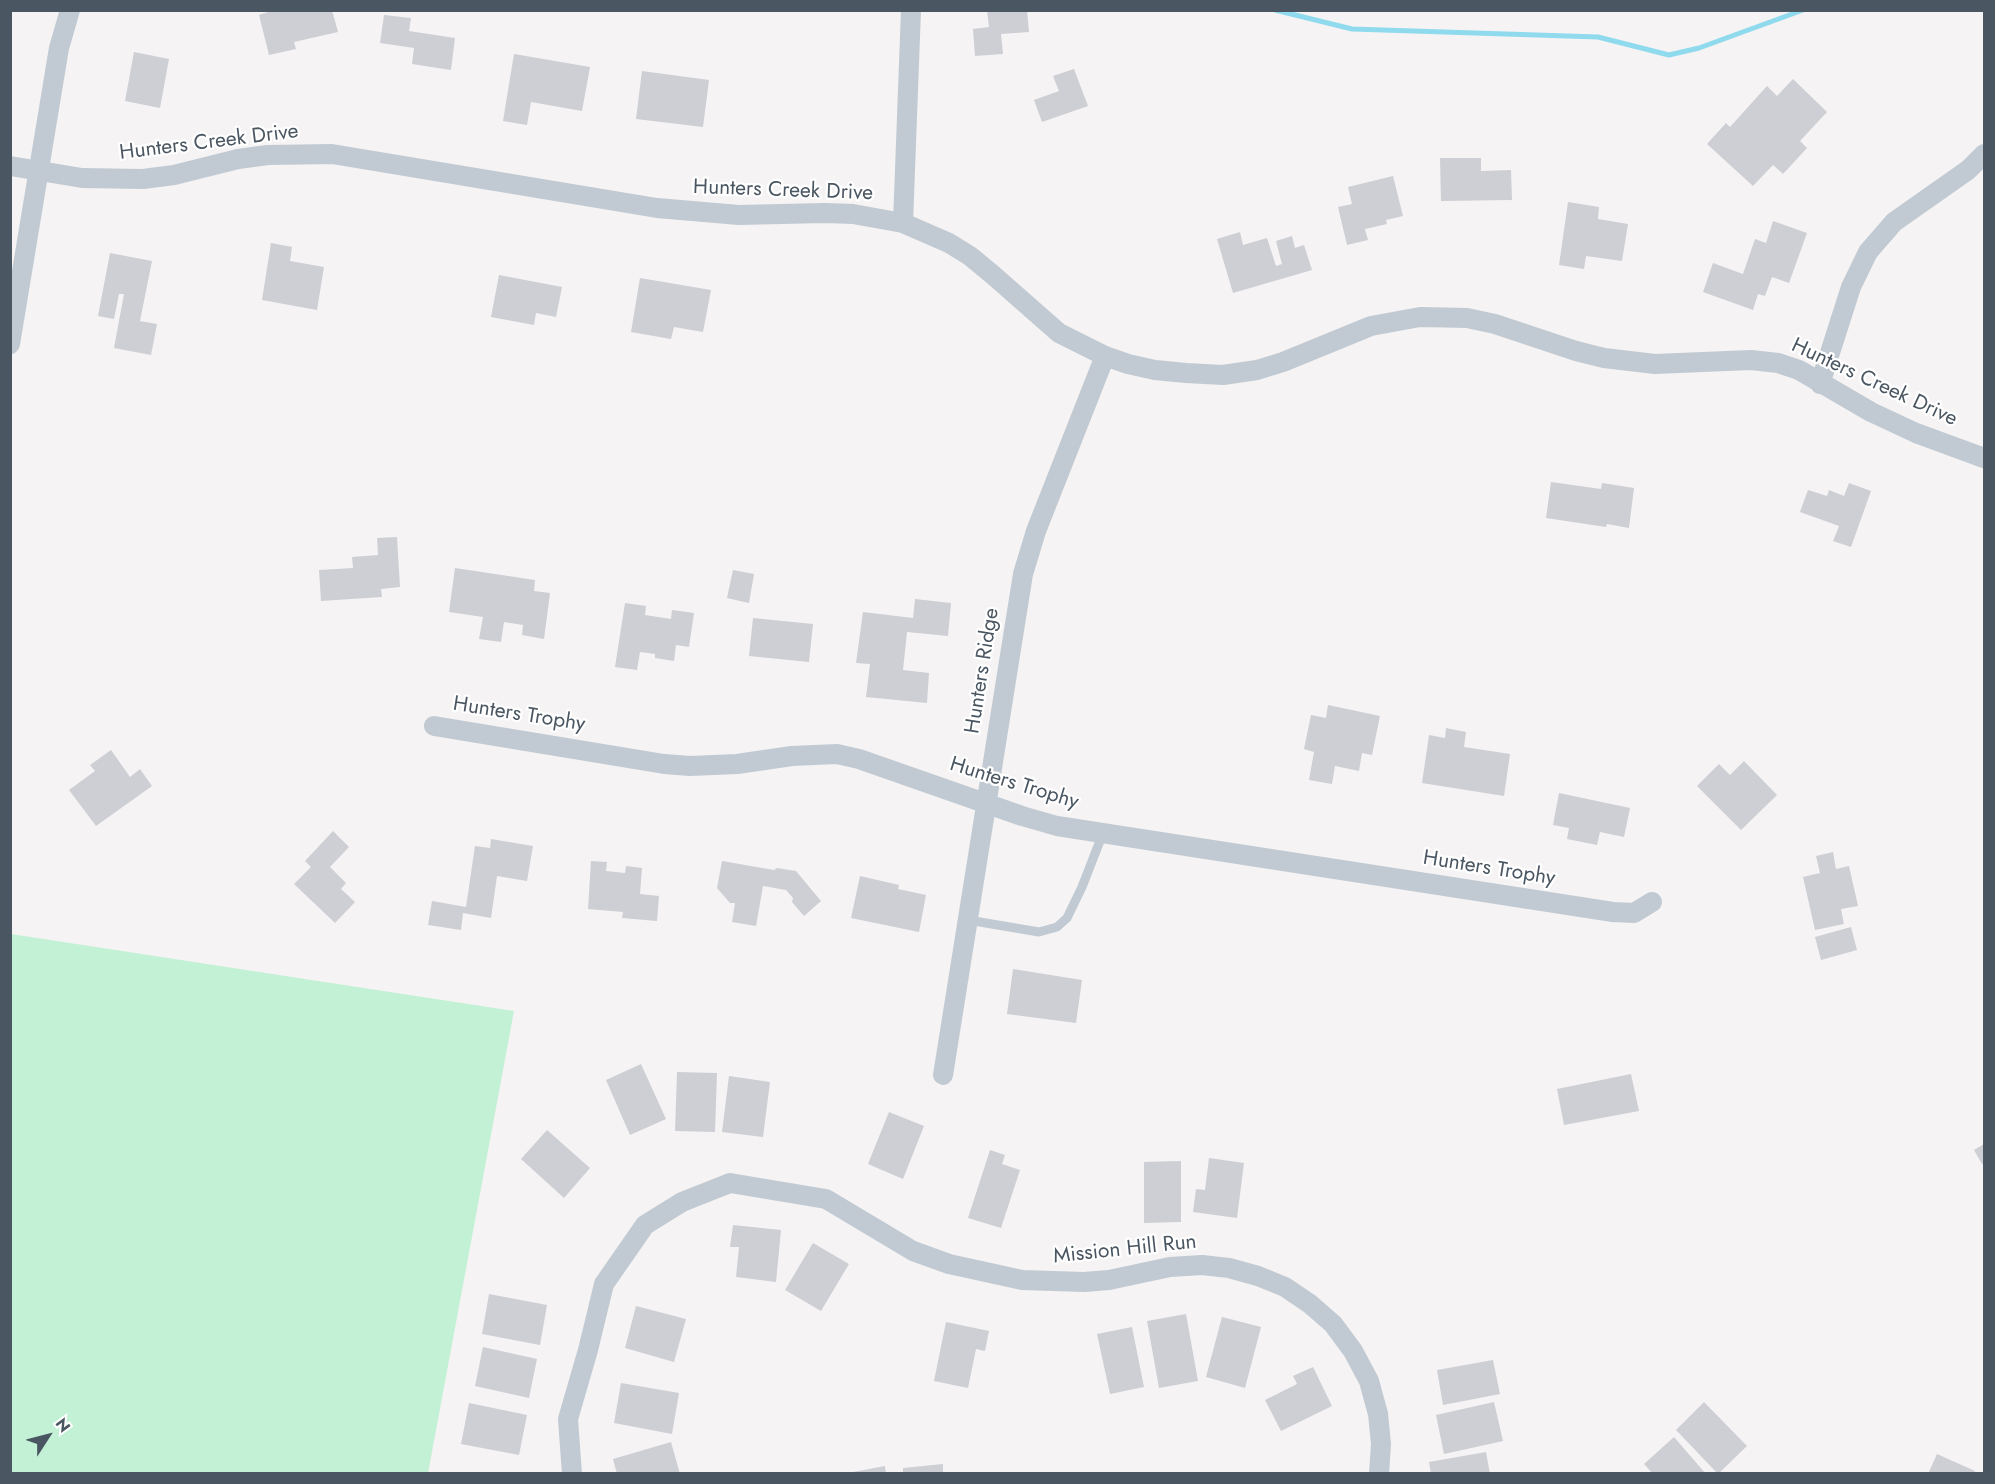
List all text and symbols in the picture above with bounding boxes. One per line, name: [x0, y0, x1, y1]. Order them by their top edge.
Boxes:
street label: Hunters Creek Drive: [118, 120, 300, 166]
street label: Hunters Creek Drive: [693, 175, 873, 207]
street label: Hunters Creek Drive: [1787, 334, 1961, 432]
street label: Hunters Ridge: [961, 606, 1005, 736]
street label: Hunters Trophy: [451, 692, 587, 738]
street label: Hunters Trophy: [947, 752, 1081, 816]
street label: Hunters Trophy: [1421, 846, 1557, 892]
street label: Mission Hill Run: [1052, 1230, 1198, 1270]
north arrow: [18, 1406, 78, 1466]
text: N: [50, 1413, 76, 1437]

